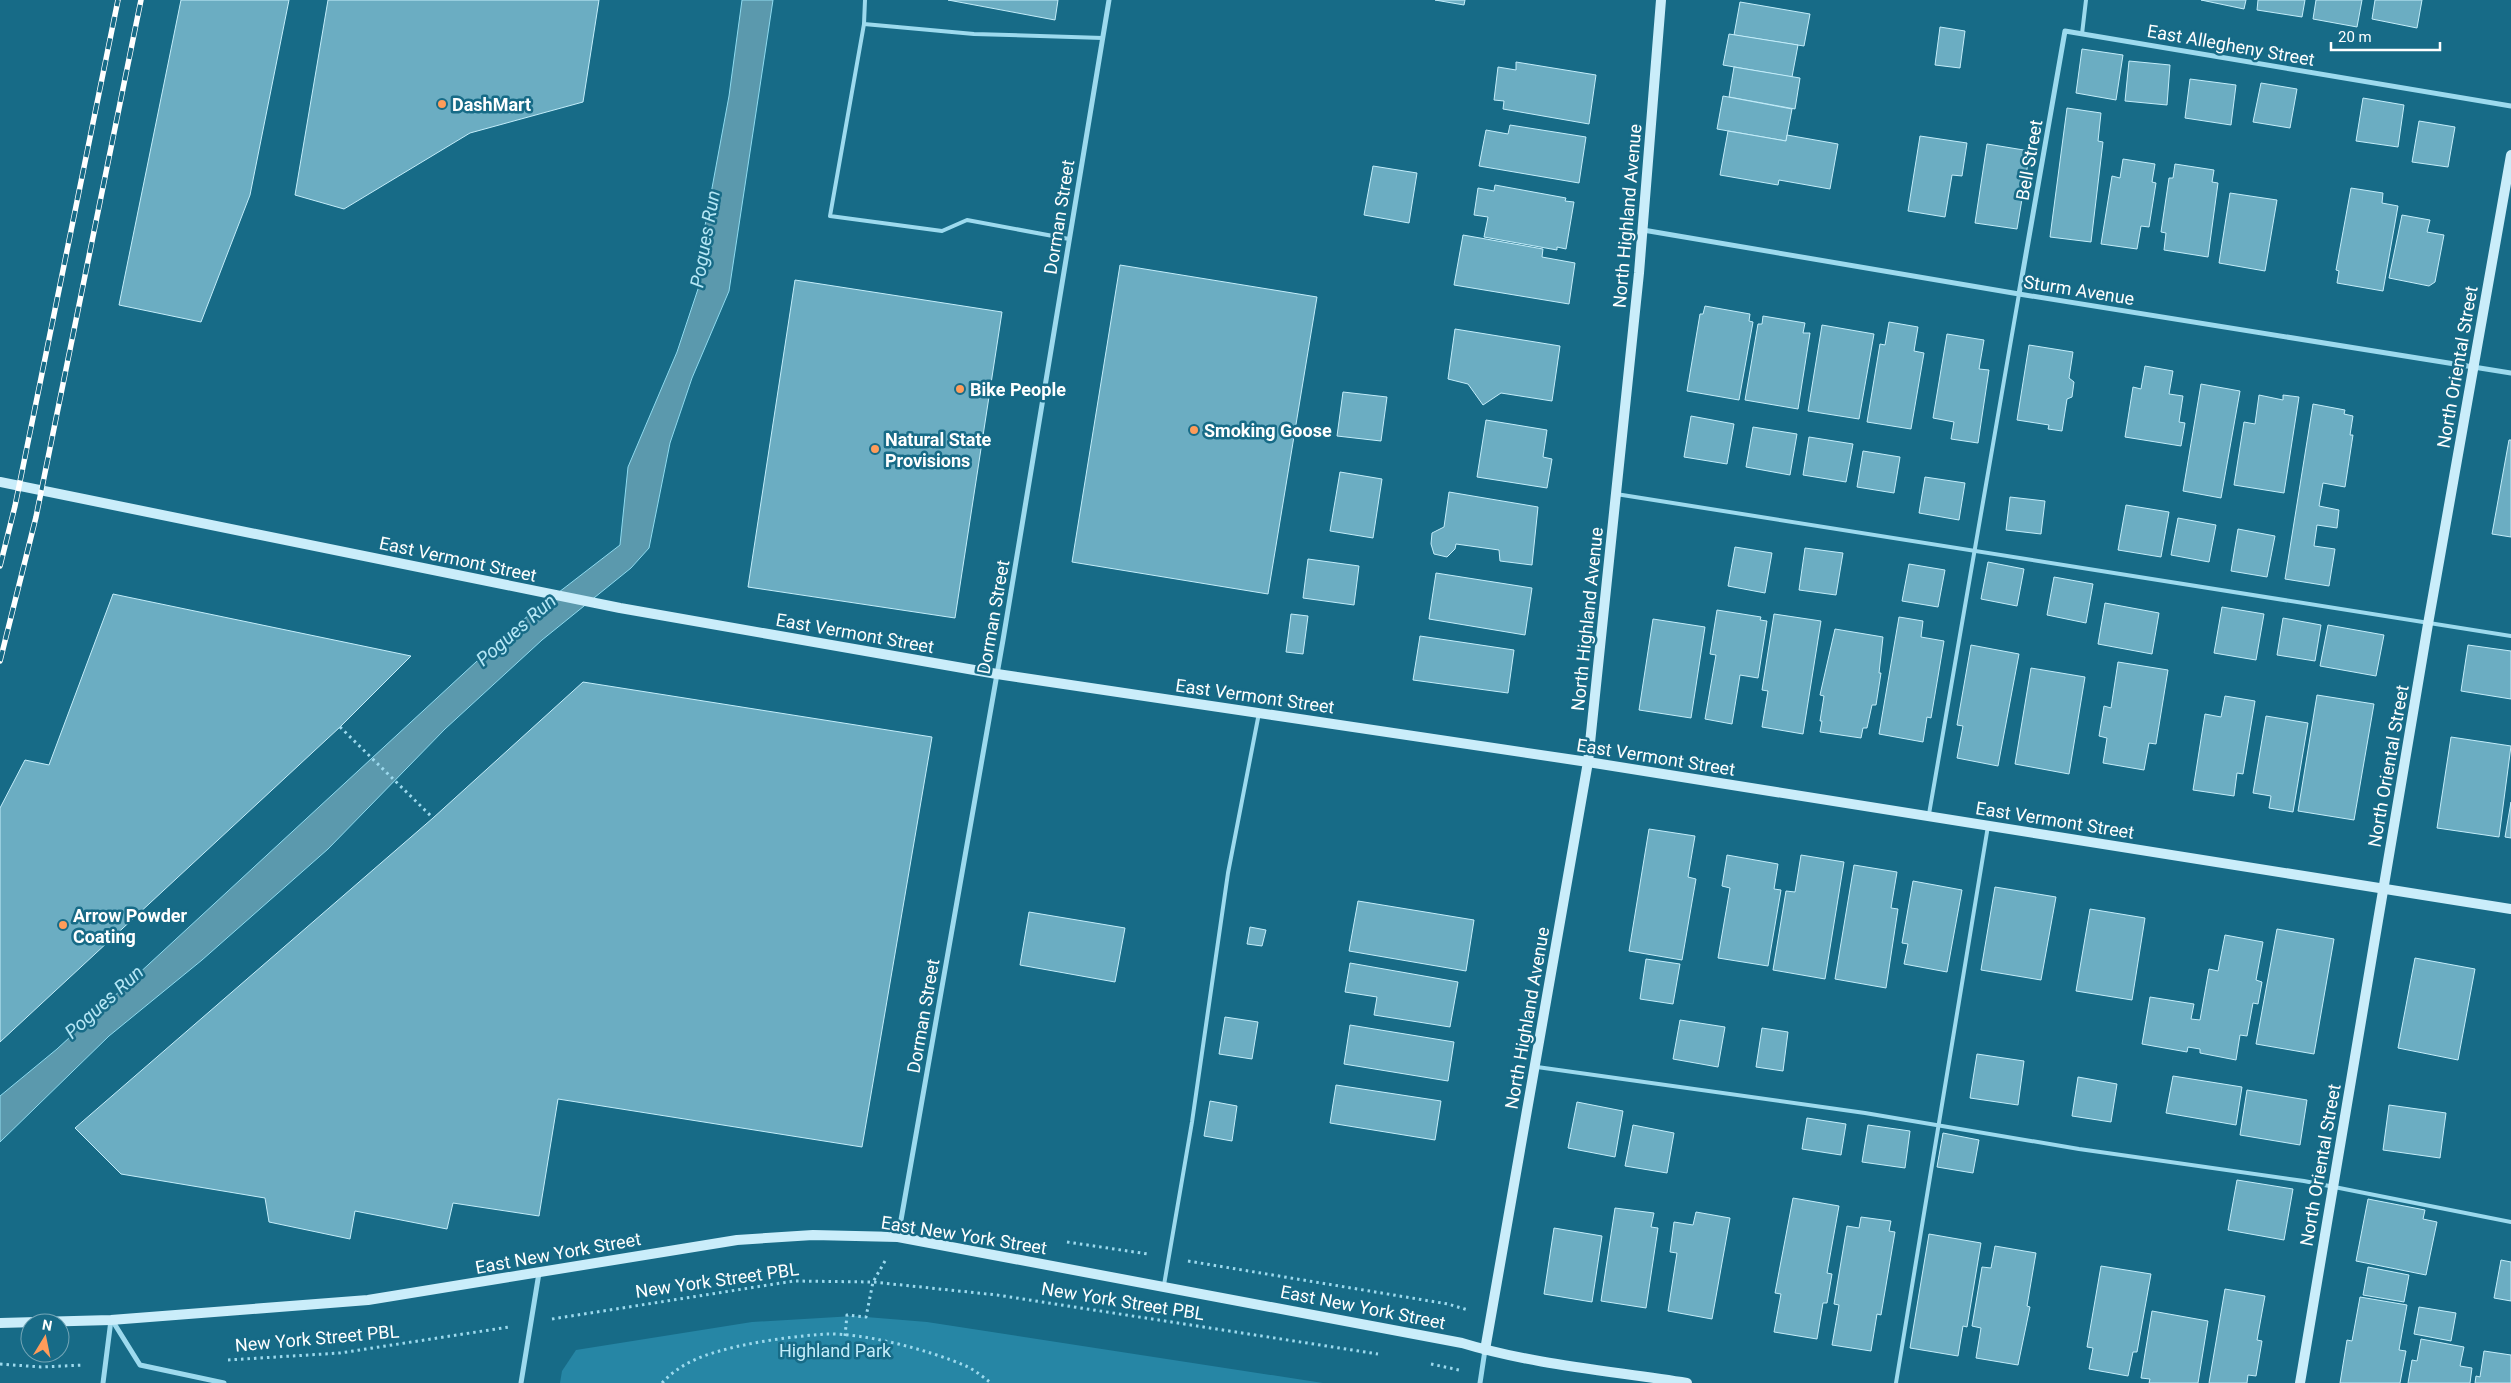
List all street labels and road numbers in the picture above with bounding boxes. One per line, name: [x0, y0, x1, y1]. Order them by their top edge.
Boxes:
street label: East Allegheny Street: [2146, 20, 2316, 70]
street label: Bell Street: [2012, 118, 2046, 202]
street label: North Highland Avenue: [1608, 123, 1646, 309]
street label: Dorman Street: [1040, 158, 1078, 276]
street label: Sturm Avenue: [2022, 271, 2136, 309]
street label: North Oriental Street: [2432, 284, 2482, 450]
street label: North Highland Avenue: [1567, 526, 1607, 712]
street label: East Vermont Street: [377, 532, 539, 586]
street label: Dorman Street: [973, 558, 1013, 676]
street label: East Vermont Street: [774, 609, 936, 657]
street label: East Vermont Street: [1174, 674, 1336, 718]
street label: North Oriental Street: [2363, 683, 2413, 849]
street label: East Vermont Street: [1575, 734, 1737, 780]
street label: East Vermont Street: [1974, 797, 2136, 843]
street label: North Highland Avenue: [1501, 925, 1553, 1111]
street label: Dorman Street: [903, 957, 943, 1075]
street label: North Oriental Street: [2295, 1082, 2345, 1248]
street label: East New York Street: [880, 1212, 1049, 1259]
street label: East New York Street: [474, 1228, 643, 1278]
street label: New York Street PBL: [634, 1258, 800, 1302]
street label: New York Street PBL: [1040, 1278, 1206, 1324]
street label: East New York Street: [1279, 1281, 1447, 1333]
street label: New York Street PBL: [234, 1320, 400, 1356]

